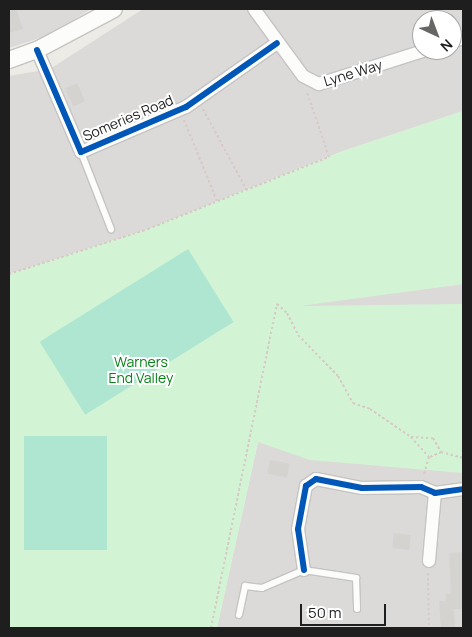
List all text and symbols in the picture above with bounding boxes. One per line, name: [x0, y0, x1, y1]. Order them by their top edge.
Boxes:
north arrow: [412, 10, 462, 60]
text: N: [437, 35, 457, 56]
street label: Lyne Way: [322, 56, 384, 90]
street label: Someries Road: [80, 91, 176, 145]
park label: Warners End Valley: [109, 354, 173, 387]
scale bar: [302, 594, 388, 626]
text: 50 m: [308, 602, 342, 623]

